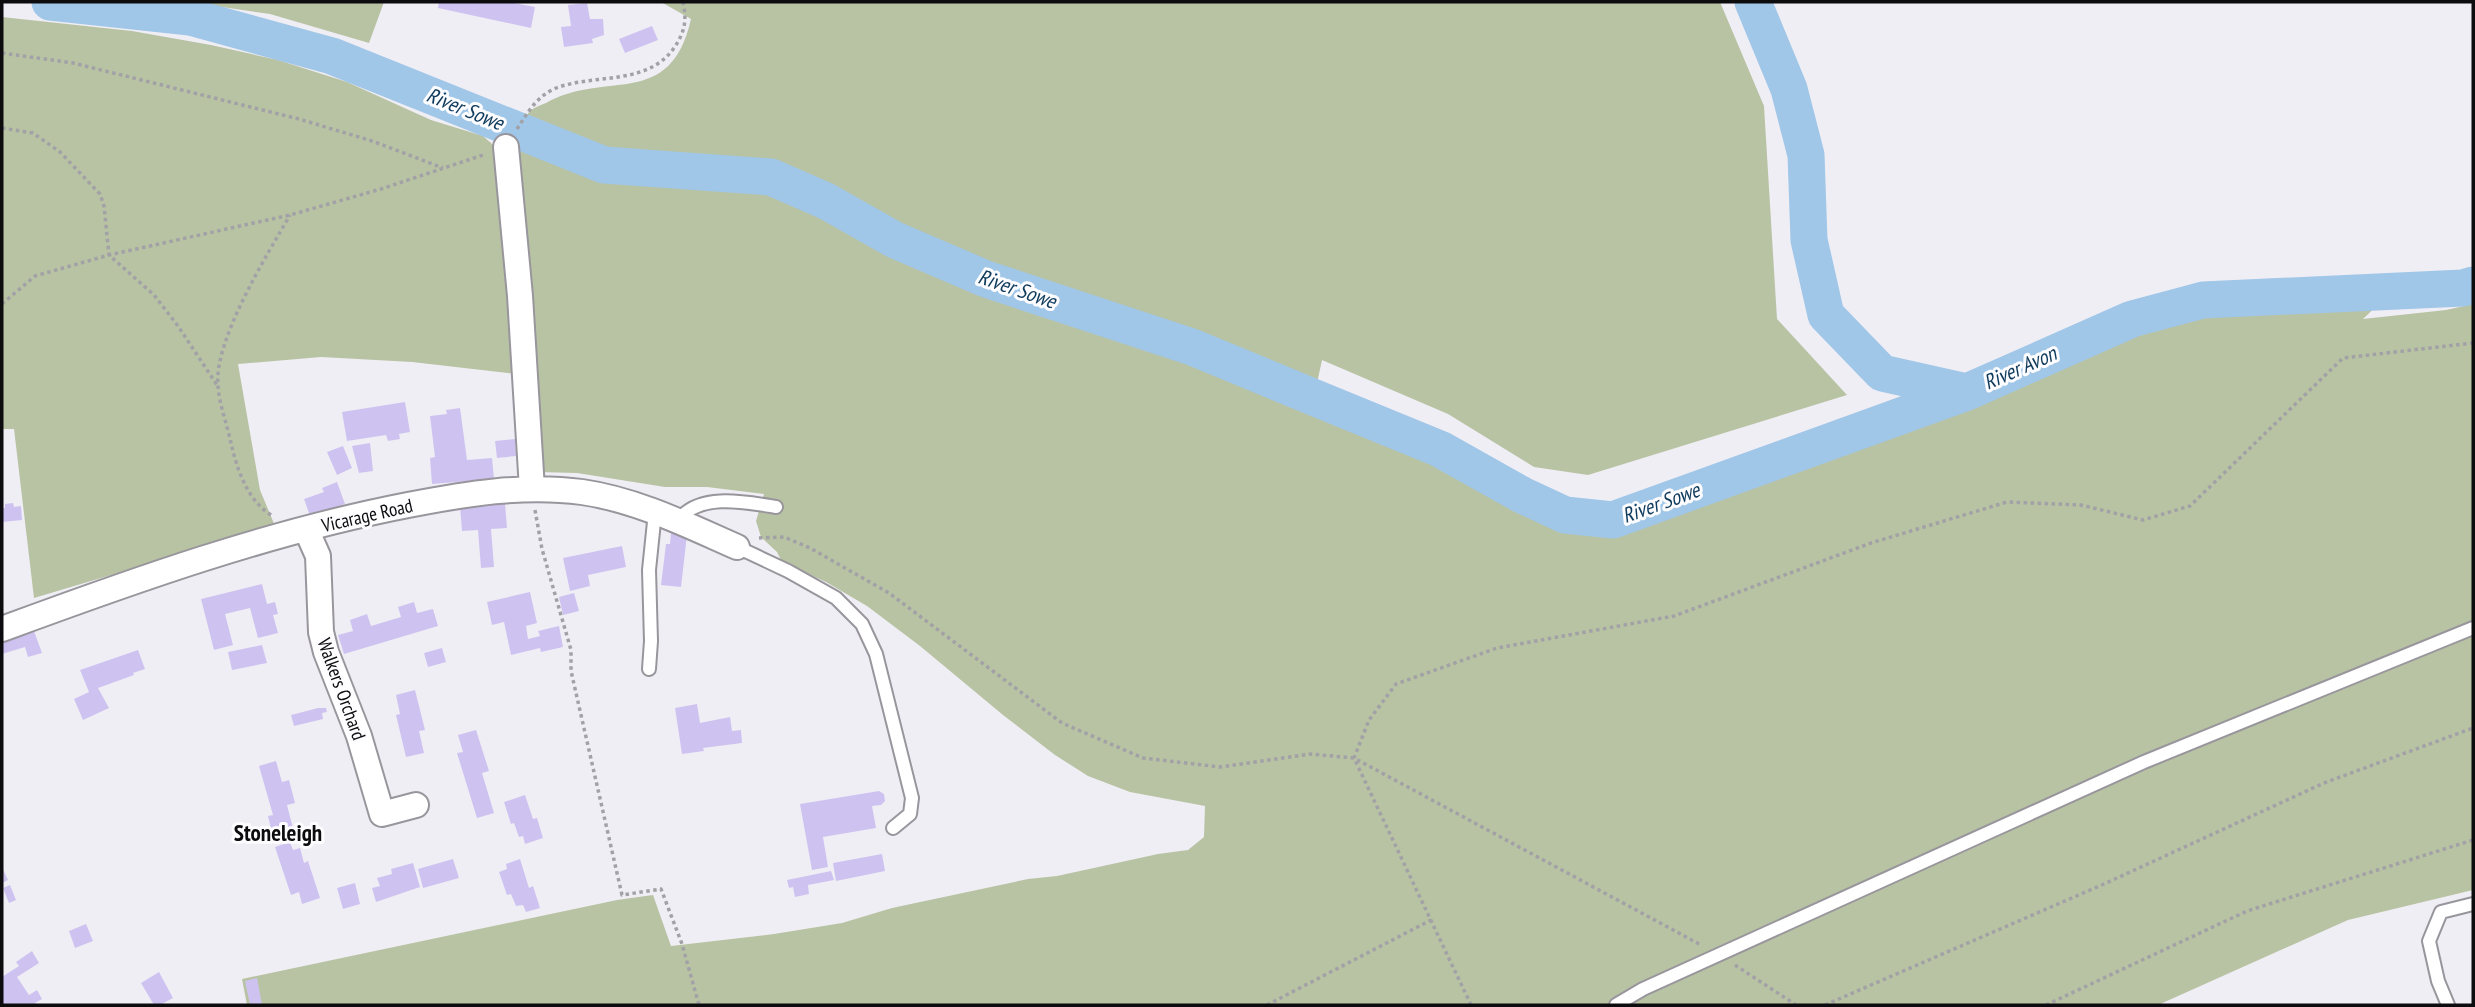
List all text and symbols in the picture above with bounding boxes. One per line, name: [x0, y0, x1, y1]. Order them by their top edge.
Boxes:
water label: River Sowe: [423, 81, 509, 137]
water label: River Sowe: [975, 263, 1061, 315]
water label: River Avon: [1979, 339, 2062, 396]
water label: River Sowe: [1618, 476, 1704, 529]
street label: Vicarage Road: [318, 493, 415, 537]
street label: Walkers Orchard: [312, 635, 372, 743]
district label: Stoneleigh: [234, 818, 322, 847]

